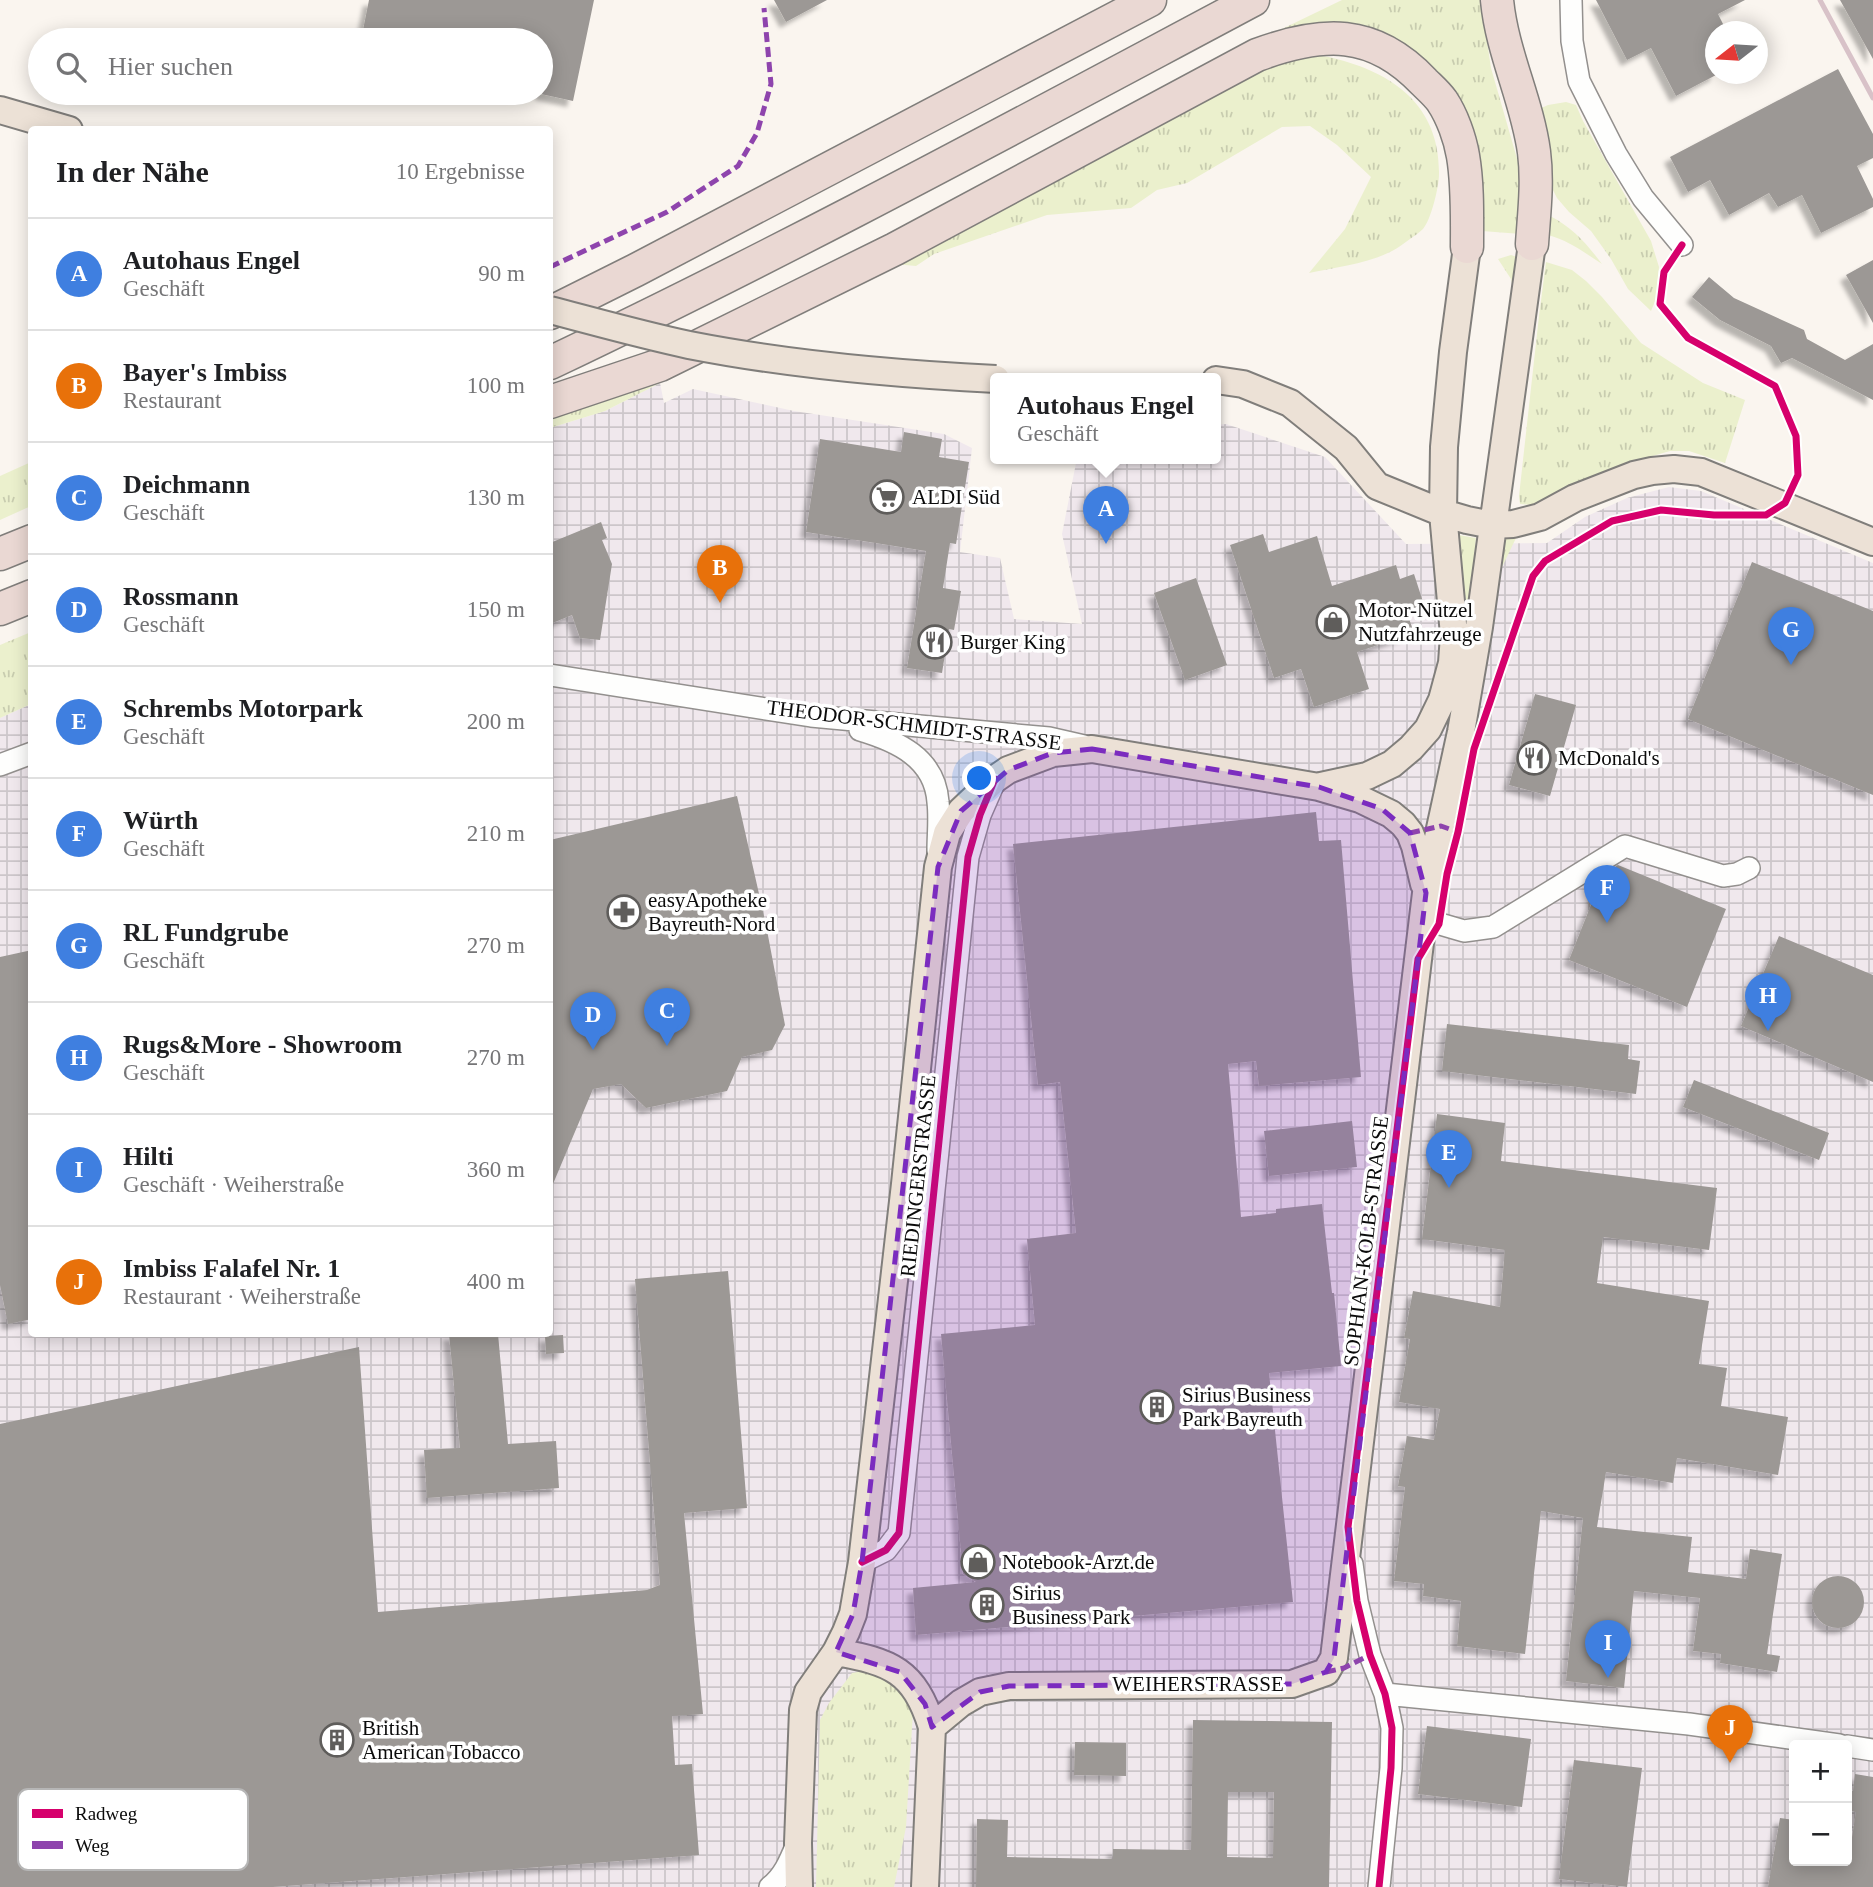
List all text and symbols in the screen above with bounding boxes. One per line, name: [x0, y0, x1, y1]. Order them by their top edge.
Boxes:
north arrow: [1705, 21, 1768, 84]
search box: [28, 28, 553, 105]
icon: search: [52, 48, 90, 86]
text: Hier suchen: [108, 52, 233, 81]
text: In der Nähe: [56, 155, 209, 188]
text: 10 Ergebnisse: [396, 159, 525, 184]
text: Autohaus Engel: [123, 246, 300, 275]
text: A: [71, 261, 87, 286]
text: 90 m: [478, 261, 525, 286]
text: Geschäft: [123, 276, 205, 301]
text: Bayer's Imbiss: [123, 358, 287, 387]
text: B: [71, 373, 87, 398]
text: 100 m: [467, 373, 525, 398]
popup: [990, 373, 1221, 464]
text: Restaurant: [123, 388, 221, 413]
text: Autohaus Engel: [1017, 391, 1194, 420]
text: Geschäft: [1017, 421, 1099, 446]
text: Deichmann: [123, 470, 250, 499]
supermarket icon: ALDI Süd: [868, 478, 906, 516]
text: C: [71, 485, 87, 510]
text: 130 m: [467, 485, 525, 510]
place label: ALDI Süd: [912, 485, 1001, 509]
pin: A: [1083, 486, 1129, 544]
text: Geschäft: [123, 500, 205, 525]
pin: B: [697, 545, 743, 603]
text: Rossmann: [123, 582, 239, 611]
text: D: [71, 597, 87, 622]
text: 150 m: [467, 597, 525, 622]
place label: Motor-Nützel Nutzfahrzeuge: [1358, 598, 1482, 646]
shop icon: Motor-Nützel Nutzfahrzeuge: [1314, 603, 1352, 641]
pin: G: [1768, 607, 1814, 665]
text: Geschäft: [123, 612, 205, 637]
restaurant icon: Burger King: [916, 623, 954, 661]
place label: Burger King: [960, 630, 1066, 654]
text: Schrembs Motorpark: [123, 694, 363, 723]
street label: THEODOR-SCHMIDT-STRASSE: [765, 695, 1063, 755]
text: E: [71, 709, 87, 734]
text: 200 m: [467, 709, 525, 734]
text: Geschäft: [123, 724, 205, 749]
restaurant icon: McDonald's: [1515, 739, 1553, 777]
place label: McDonald's: [1558, 746, 1660, 770]
your location: [962, 761, 996, 795]
text: Würth: [123, 806, 198, 835]
text: F: [72, 821, 86, 846]
text: 210 m: [467, 821, 525, 846]
text: Geschäft: [123, 836, 205, 861]
pin: F: [1584, 865, 1630, 923]
place label: easyApotheke Bayreuth-Nord: [648, 888, 776, 936]
pharmacy icon: easyApotheke Bayreuth-Nord: [605, 893, 643, 931]
text: RL Fundgrube: [123, 918, 288, 947]
text: G: [70, 933, 88, 958]
text: 270 m: [467, 933, 525, 958]
text: Geschäft: [123, 948, 205, 973]
pin: H: [1745, 973, 1791, 1031]
pin: C: [644, 988, 690, 1046]
pin: D: [570, 992, 616, 1050]
text: Rugs&More - Showroom: [123, 1030, 402, 1059]
text: H: [70, 1045, 88, 1070]
text: 270 m: [467, 1045, 525, 1070]
text: Geschäft: [123, 1060, 205, 1085]
street label: RIEDINGERSTRASSE: [895, 1074, 941, 1278]
street label: SOPHIAN-KOLB-STRASSE: [1339, 1114, 1393, 1368]
pin: E: [1426, 1130, 1472, 1188]
text: Hilti: [123, 1142, 174, 1171]
text: I: [75, 1157, 83, 1182]
text: 360 m: [467, 1157, 525, 1182]
text: Geschäft · Weiherstraße: [123, 1172, 344, 1197]
text: Imbiss Falafel Nr. 1: [123, 1254, 340, 1283]
text: J: [73, 1269, 85, 1294]
text: 400 m: [467, 1269, 525, 1294]
text: Restaurant · Weiherstraße: [123, 1284, 361, 1309]
place label: Sirius Business Park Bayreuth: [1182, 1383, 1311, 1431]
building icon: Sirius Business Park Bayreuth: [1138, 1388, 1176, 1426]
shop icon: Notebook-Arzt.de: [959, 1543, 997, 1581]
place label: Notebook-Arzt.de: [1002, 1550, 1154, 1574]
place label: Sirius Business Park: [1012, 1581, 1131, 1629]
building icon: Sirius Business Park: [968, 1586, 1006, 1624]
pin: I: [1585, 1620, 1631, 1678]
street label: WEIHERSTRASSE: [1112, 1672, 1284, 1696]
pin: J: [1707, 1705, 1753, 1763]
place label: British American Tobacco: [362, 1716, 520, 1764]
building icon: British American Tobacco: [318, 1721, 356, 1759]
map controls: [1789, 1740, 1852, 1866]
button: +: [1789, 1740, 1852, 1803]
legend: [18, 1789, 248, 1870]
text: Radweg: [75, 1803, 138, 1824]
button: −: [1789, 1803, 1852, 1866]
text: Weg: [75, 1835, 110, 1856]

